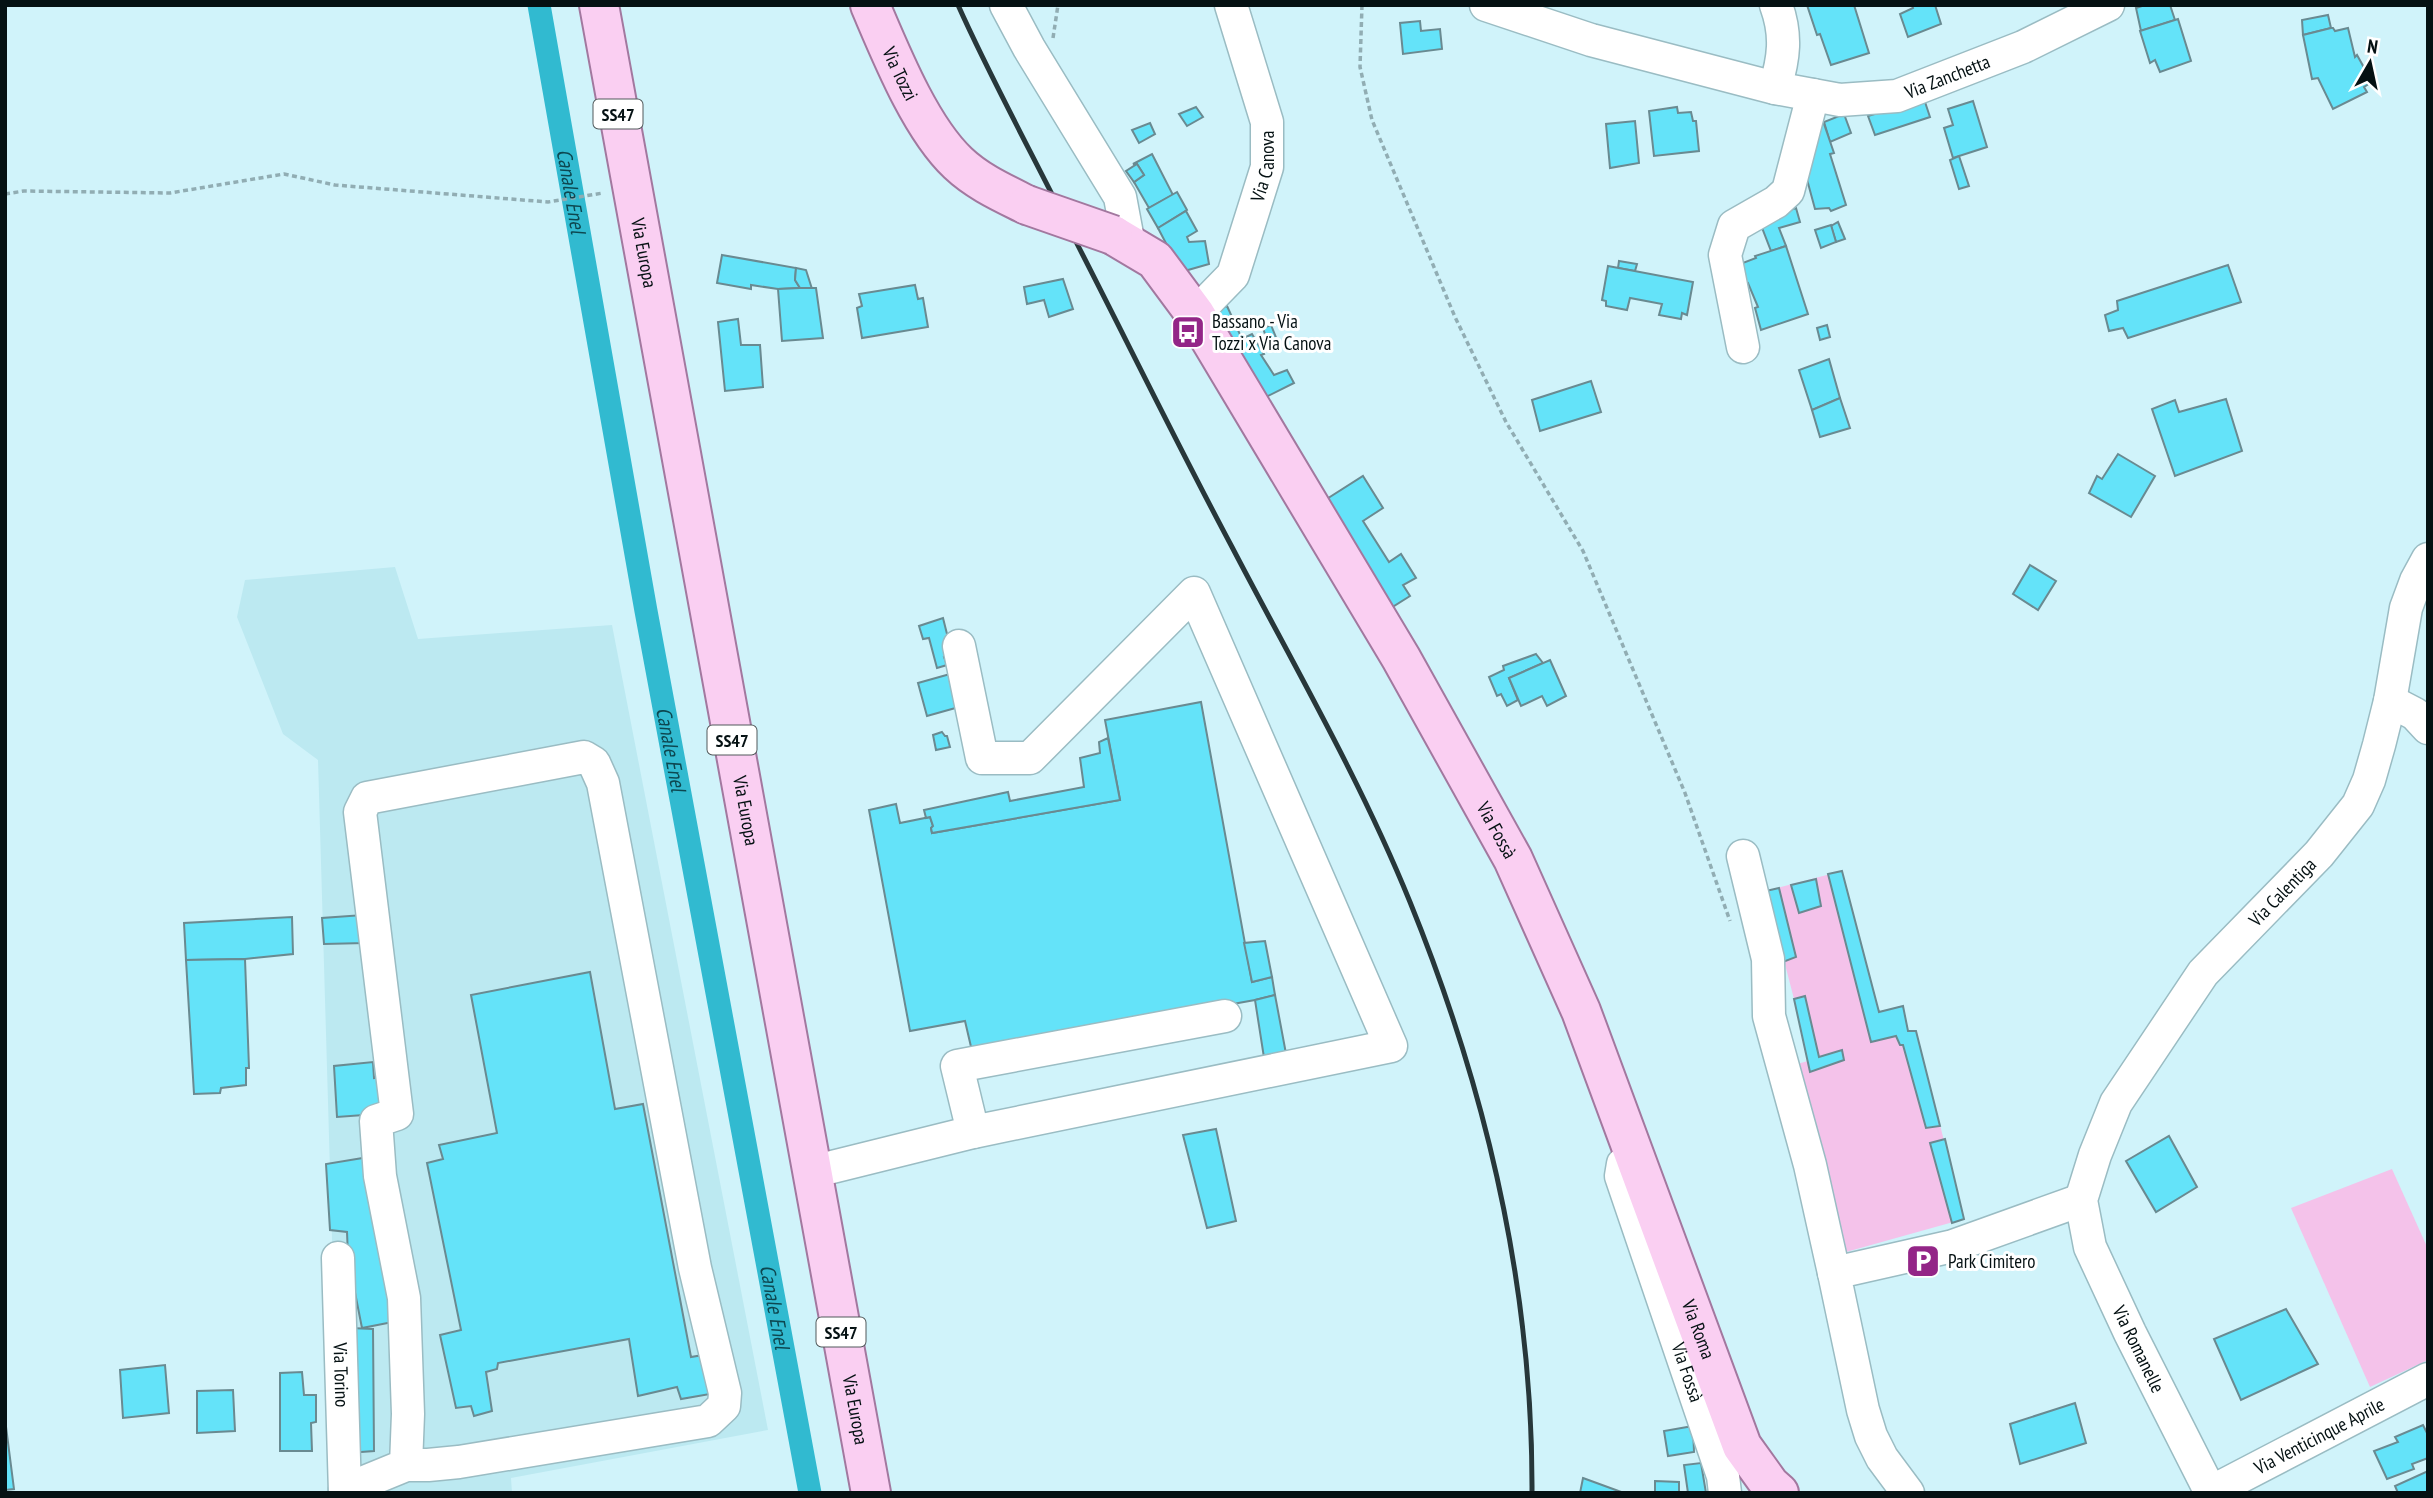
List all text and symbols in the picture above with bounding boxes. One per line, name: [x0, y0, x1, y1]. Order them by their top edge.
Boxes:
north arrow: [2335, 28, 2405, 98]
text: N: [2366, 34, 2380, 59]
street label: Via Tozzi: [877, 42, 923, 105]
street label: Via Zanchetta: [1900, 49, 1993, 104]
road number: SS47: [594, 100, 642, 128]
street label: Via Canova: [1245, 131, 1279, 206]
water label: Canale Enel: [551, 147, 593, 238]
street label: Via Europa: [626, 215, 662, 290]
place label: Bassano - Via Tozzi x Via Canova: [1212, 309, 1331, 355]
bus stop icon: Bassano - Via Tozzi x Via Canova: [1169, 313, 1207, 351]
water label: Canale Enel: [651, 705, 693, 796]
road number: SS47: [708, 726, 756, 754]
street label: Via Europa: [728, 773, 764, 847]
street label: Via Fossà: [1471, 797, 1522, 863]
street label: Via Calentiga: [2243, 853, 2321, 932]
parking icon: Park Cimitero: [1904, 1242, 1942, 1280]
place label: Park Cimitero: [1948, 1249, 2035, 1273]
water label: Canale Enel: [754, 1262, 797, 1353]
street label: Via Roma: [1677, 1295, 1721, 1362]
street label: Via Romanelle: [2107, 1301, 2170, 1397]
road number: SS47: [816, 1317, 866, 1346]
street label: Via Fossà: [1666, 1338, 1709, 1405]
street label: Via Torino: [328, 1341, 354, 1408]
street label: Via Europa: [837, 1372, 874, 1446]
street label: Via Venticinque Aprile: [2249, 1392, 2389, 1480]

